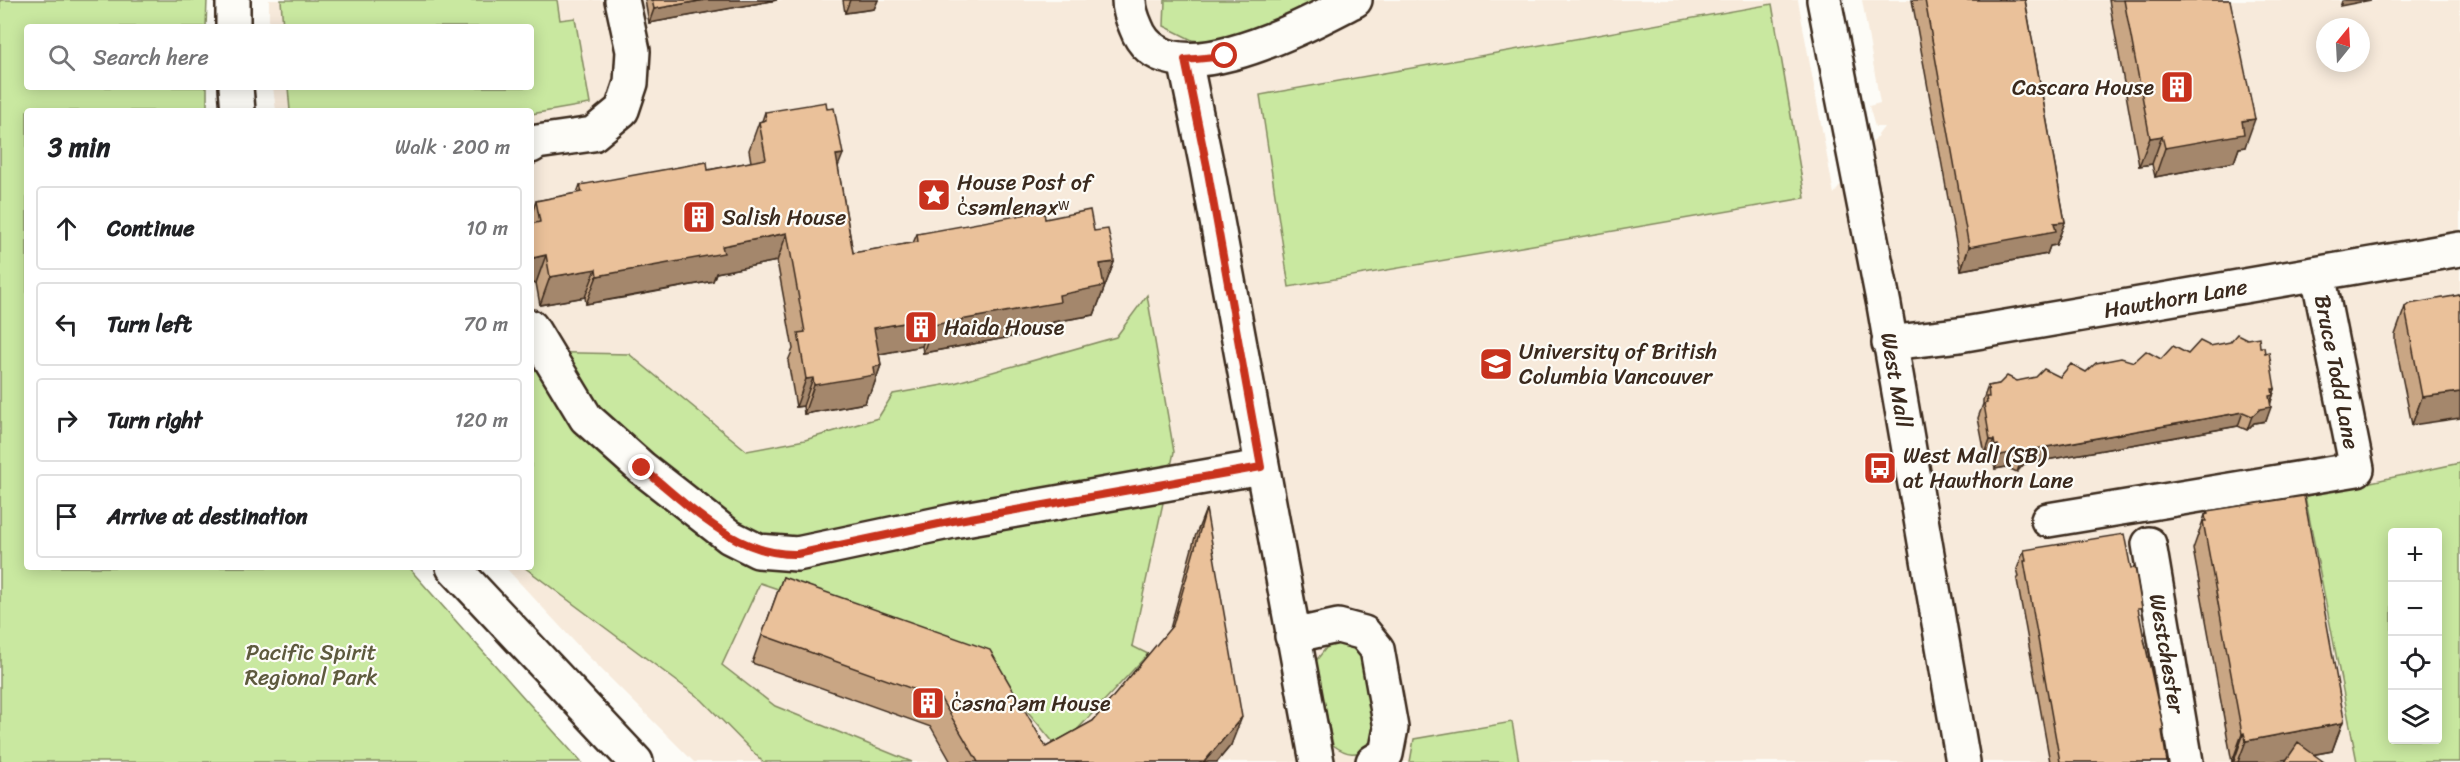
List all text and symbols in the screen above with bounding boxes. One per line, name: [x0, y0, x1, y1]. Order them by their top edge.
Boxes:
north arrow: [2316, 18, 2370, 72]
search box: [24, 24, 534, 90]
text: Search here: [93, 38, 209, 77]
icon: search: [45, 41, 78, 74]
route start: [1211, 42, 1237, 68]
place label: Cascara House: [2012, 68, 2154, 107]
building icon: Cascara House: [2159, 69, 2195, 105]
text: 3 min: [48, 124, 110, 170]
text: Walk · 200 m: [395, 130, 510, 165]
place label: House Post of c̓səmlenəxʷ: [957, 163, 1095, 227]
place icon: House Post of c̓səmlenəxʷ: [916, 177, 952, 213]
place label: Salish House: [722, 198, 846, 237]
building icon: Salish House: [681, 199, 717, 235]
text: Continue: [107, 209, 195, 248]
text: 10 m: [466, 211, 508, 246]
icon: ahead: [50, 212, 83, 245]
street label: Hawthorn Lane: [2100, 266, 2250, 329]
street label: Bruce Todd Lane: [2303, 291, 2371, 453]
text: Turn left: [107, 305, 192, 344]
text: 70 m: [463, 307, 508, 342]
icon: left: [50, 308, 83, 341]
place label: Haida House: [944, 308, 1065, 347]
building icon: Haida House: [903, 309, 939, 345]
street label: West Mall: [1870, 329, 1925, 431]
place label: University of British Columbia Vancouver: [1519, 332, 1717, 396]
school or university icon: University of British Columbia Vancouver: [1478, 346, 1514, 382]
text: Turn right: [107, 401, 202, 440]
text: 120 m: [455, 403, 508, 438]
icon: right: [50, 404, 83, 437]
place label: West Mall (SB) at Hawthorn Lane: [1903, 436, 2074, 500]
bus stop icon: West Mall (SB) at Hawthorn Lane: [1862, 450, 1898, 486]
route end: [628, 454, 654, 480]
text: Arrive at destination: [107, 497, 308, 536]
icon: arrive: [50, 500, 83, 533]
map controls: [2388, 528, 2442, 744]
button: +: [2388, 528, 2442, 582]
button: −: [2388, 582, 2442, 636]
street label: Westchester: [2138, 591, 2197, 718]
park label: Pacific Spirit Regional Park: [245, 633, 378, 697]
button: locate: [2388, 636, 2442, 690]
place label: c̓əsnaʔəm House: [951, 684, 1111, 723]
building icon: c̓əsnaʔəm House: [910, 685, 946, 721]
button: layers: [2388, 690, 2442, 744]

